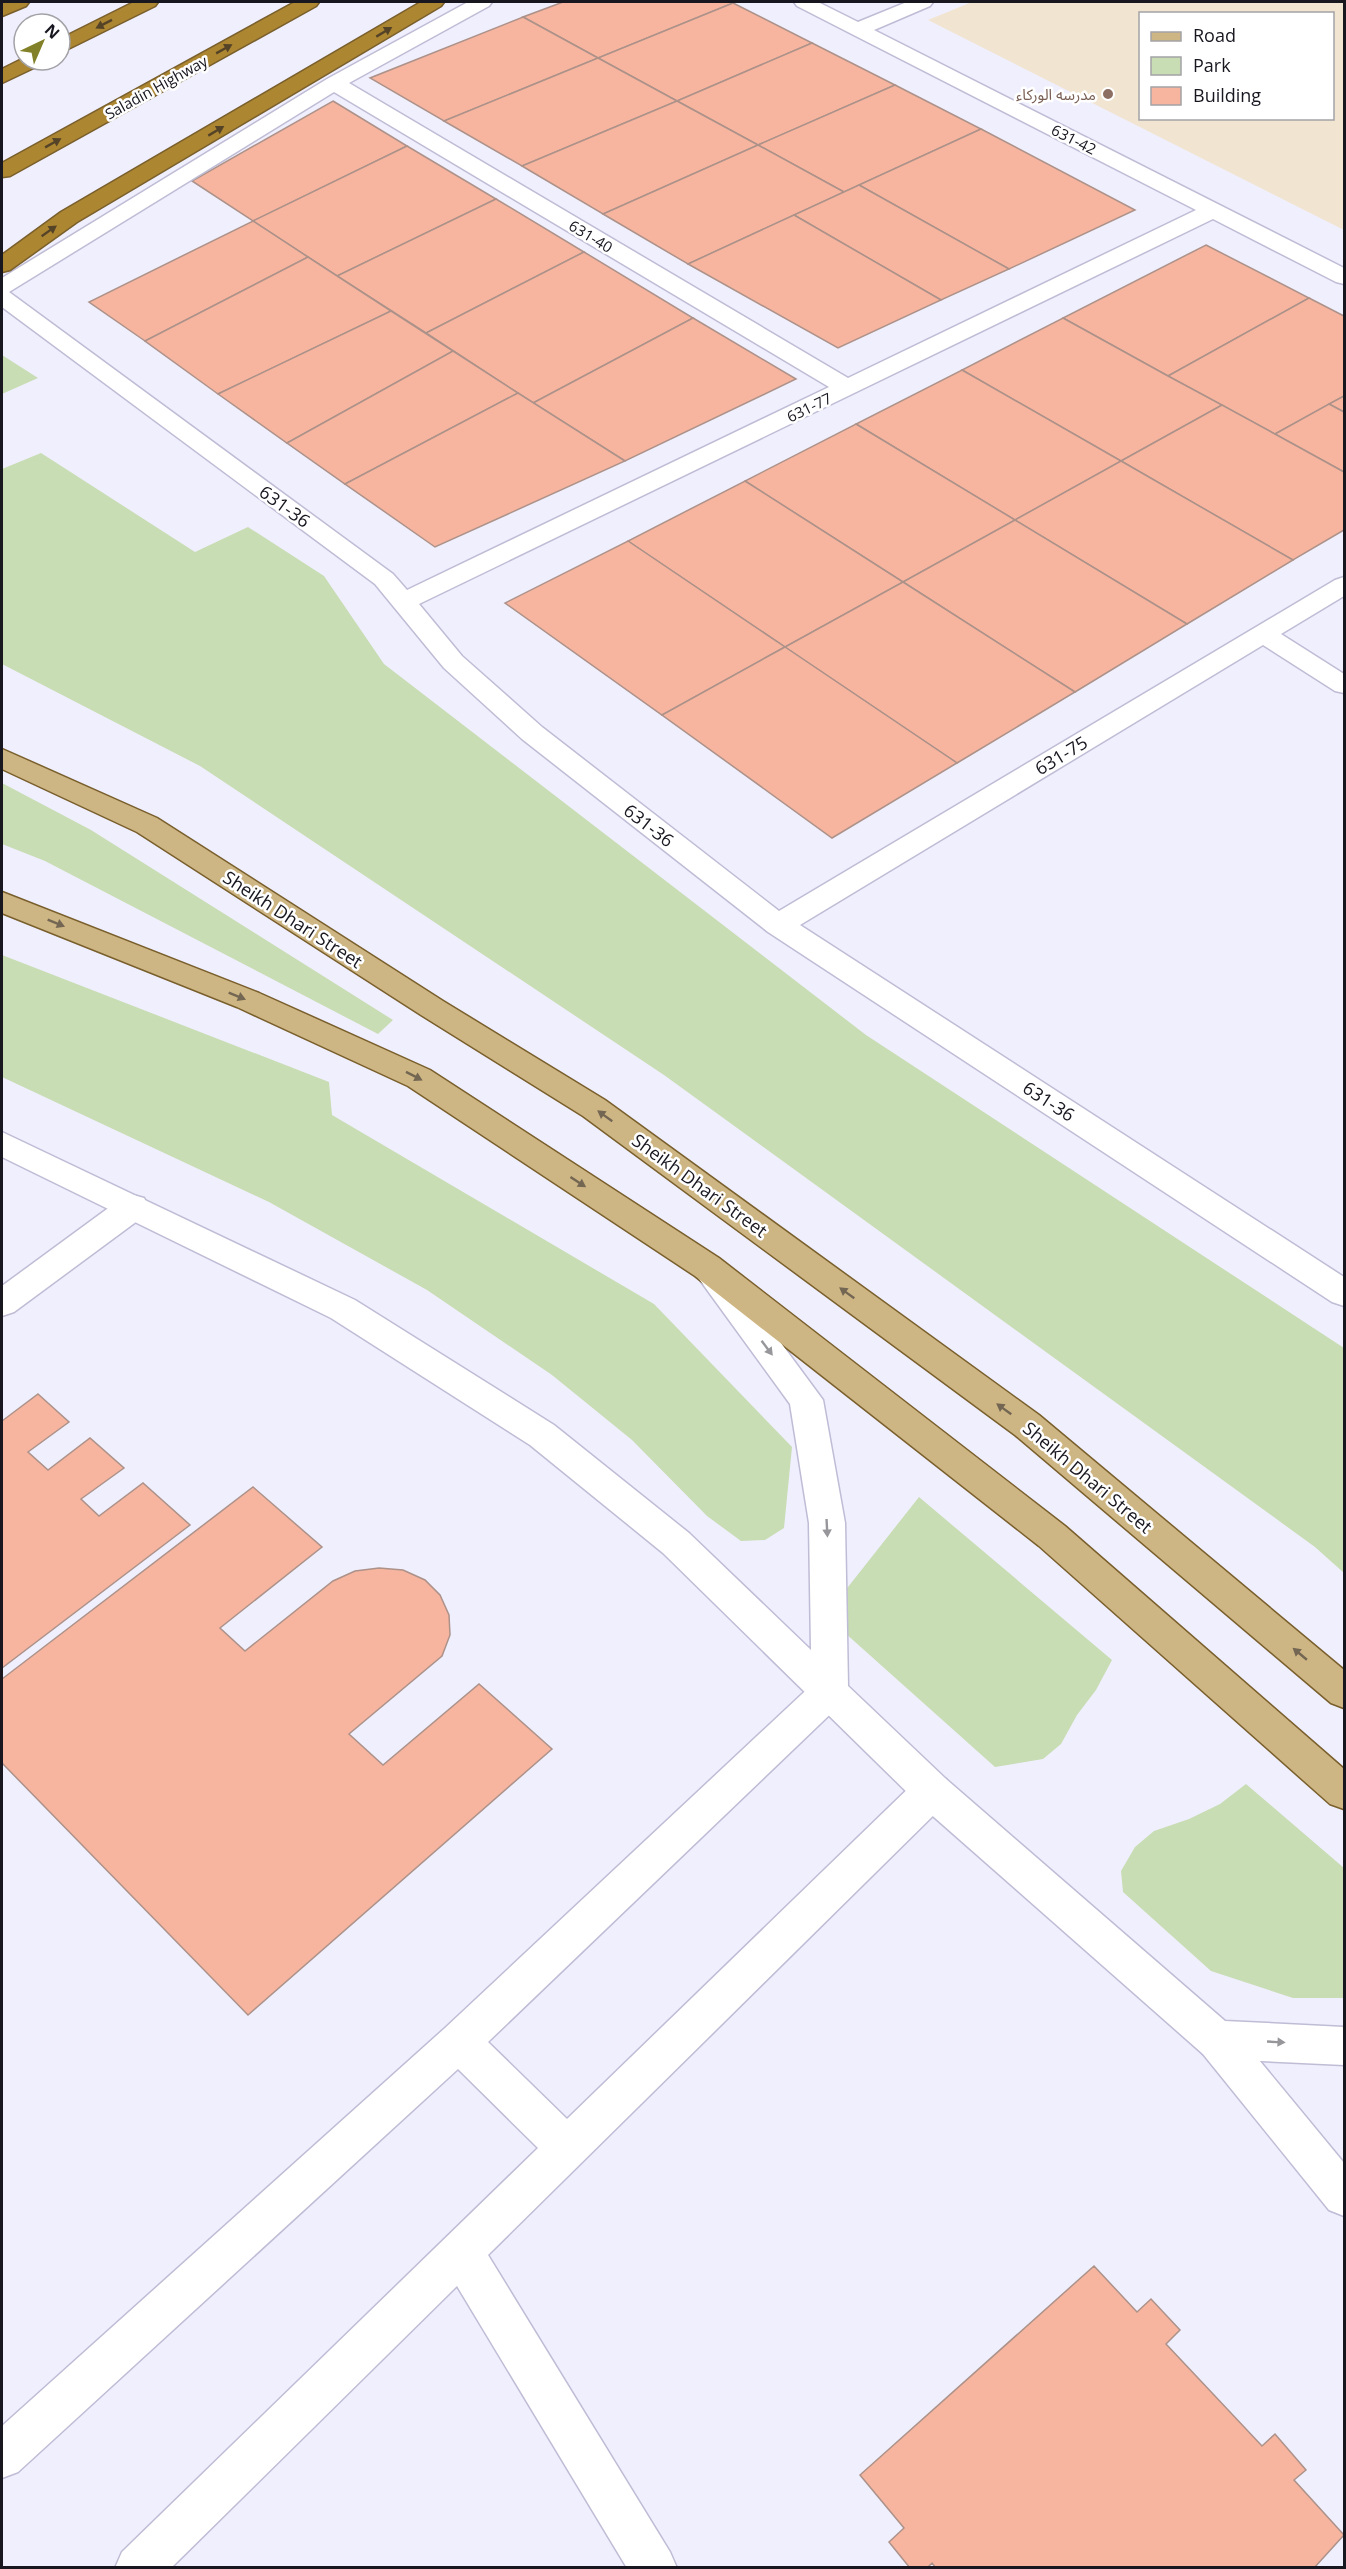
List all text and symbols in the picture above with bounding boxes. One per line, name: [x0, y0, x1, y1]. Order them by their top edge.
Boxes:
north arrow: [12, 12, 72, 72]
legend: [1139, 12, 1334, 120]
text: N: [40, 19, 65, 44]
one-way arrow: [95, 19, 113, 29]
text: Road: [1193, 23, 1236, 47]
one-way arrow: [376, 26, 392, 37]
one-way arrow: [215, 44, 232, 54]
street label: Saladin Highway: [101, 50, 211, 123]
text: Park: [1193, 53, 1231, 77]
text: Building: [1193, 83, 1261, 107]
place label: مدرسه الوركاء: [1016, 84, 1096, 104]
marker: مدرسه الوركاء: [1101, 87, 1115, 101]
street label: 631-42: [1048, 119, 1100, 159]
one-way arrow: [208, 125, 224, 136]
one-way arrow: [45, 138, 62, 148]
street label: 631-40: [565, 215, 617, 257]
one-way arrow: [41, 226, 57, 237]
street label: 631-77: [783, 388, 835, 426]
street label: 631-36: [255, 479, 315, 533]
street label: 631-75: [1030, 730, 1092, 780]
street label: 631-36: [619, 798, 679, 852]
street label: Sheikh Dhari Street: [219, 865, 367, 973]
one-way arrow: [47, 919, 65, 928]
one-way arrow: [228, 992, 246, 1001]
one-way arrow: [406, 1072, 423, 1081]
street label: 631-36: [1018, 1075, 1080, 1127]
one-way arrow: [598, 1110, 614, 1122]
street label: Sheikh Dhari Street: [628, 1128, 772, 1242]
one-way arrow: [570, 1177, 586, 1188]
one-way arrow: [839, 1288, 854, 1300]
one-way arrow: [761, 1340, 773, 1356]
one-way arrow: [997, 1403, 1013, 1415]
street label: Sheikh Dhari Street: [1018, 1416, 1158, 1538]
one-way arrow: [822, 1519, 831, 1538]
one-way arrow: [1293, 1648, 1308, 1661]
one-way arrow: [1266, 2038, 1285, 2047]

